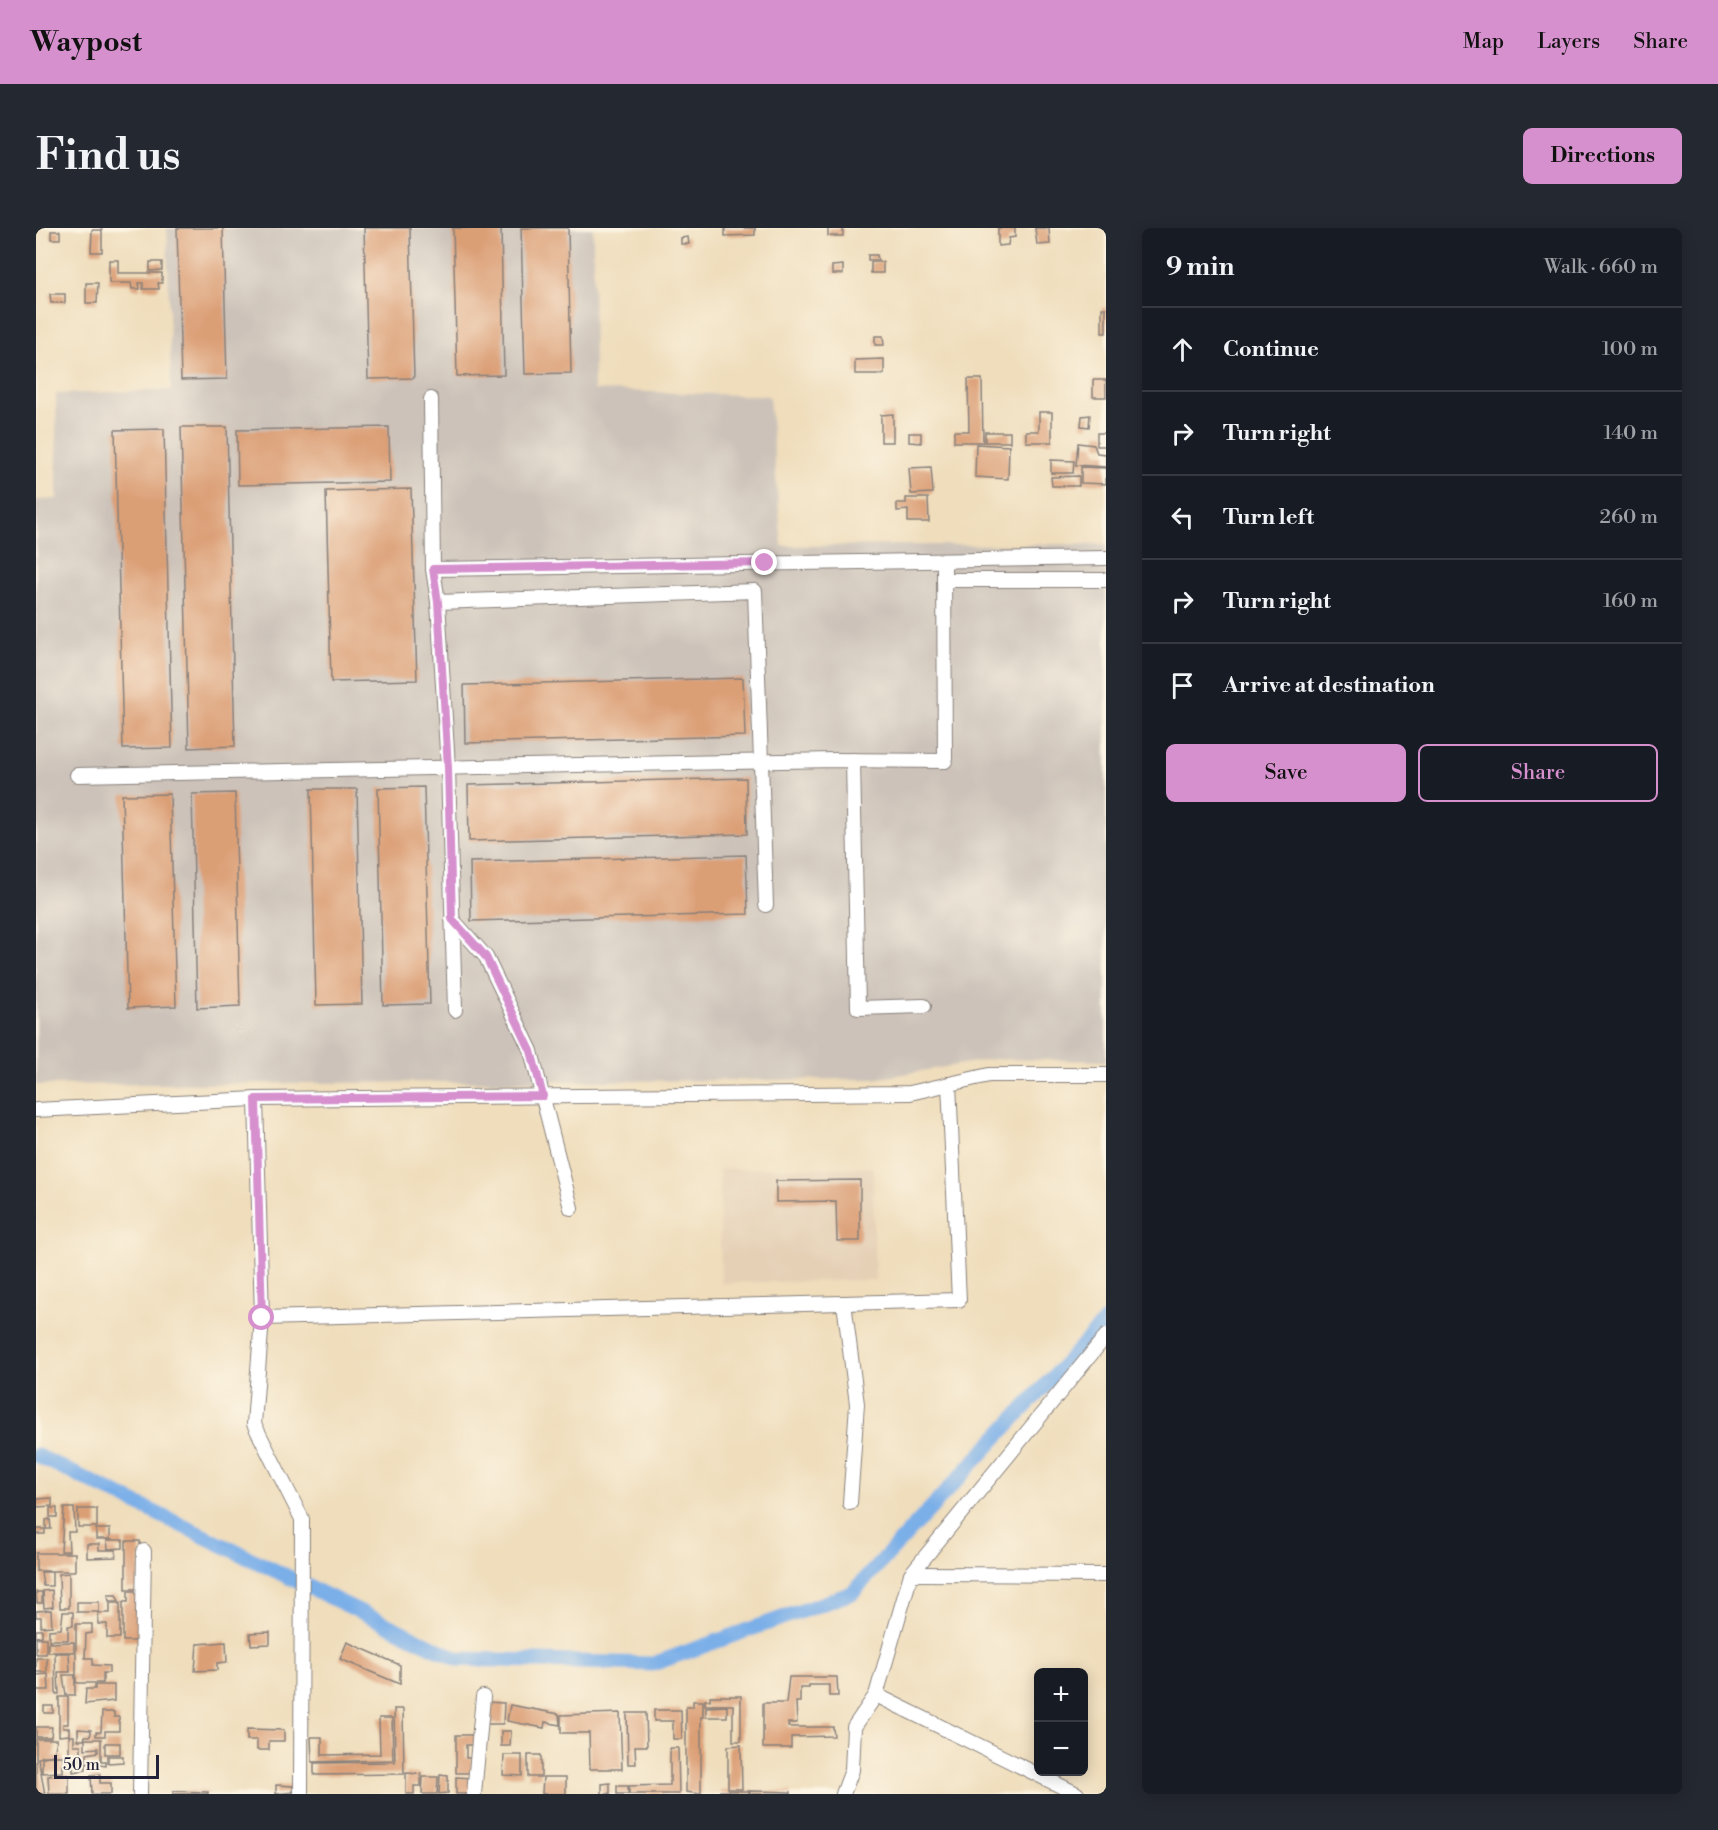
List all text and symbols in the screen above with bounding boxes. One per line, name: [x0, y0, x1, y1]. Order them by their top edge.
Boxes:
text: Waypost: [30, 25, 142, 60]
text: Map: [1463, 29, 1504, 55]
text: Layers: [1537, 29, 1600, 55]
text: Share: [1633, 29, 1688, 55]
button: Directions: [1523, 128, 1682, 184]
text: Find us: [36, 130, 180, 183]
text: 9 min: [1166, 251, 1234, 283]
text: Walk · 660 m: [1544, 255, 1658, 280]
icon: ahead: [1166, 333, 1199, 366]
text: Continue: [1223, 336, 1319, 363]
text: 100 m: [1602, 337, 1658, 362]
icon: right: [1166, 417, 1199, 450]
text: Turn right: [1223, 420, 1331, 447]
text: 140 m: [1603, 421, 1658, 446]
icon: left: [1166, 501, 1199, 534]
text: Turn left: [1223, 504, 1314, 531]
text: 260 m: [1600, 505, 1658, 530]
route end: [751, 549, 777, 575]
icon: right: [1166, 585, 1199, 618]
text: Turn right: [1223, 588, 1331, 615]
text: 160 m: [1603, 589, 1658, 614]
icon: arrive: [1166, 669, 1199, 702]
text: Arrive at destination: [1223, 672, 1435, 699]
button: Save: [1166, 744, 1406, 802]
button: Share: [1418, 744, 1658, 802]
route start: [248, 1304, 274, 1330]
map controls: [1034, 1668, 1088, 1776]
button: +: [1034, 1668, 1088, 1722]
button: −: [1034, 1722, 1088, 1776]
scale bar: [54, 1752, 159, 1780]
text: 50 m: [63, 1755, 100, 1775]

